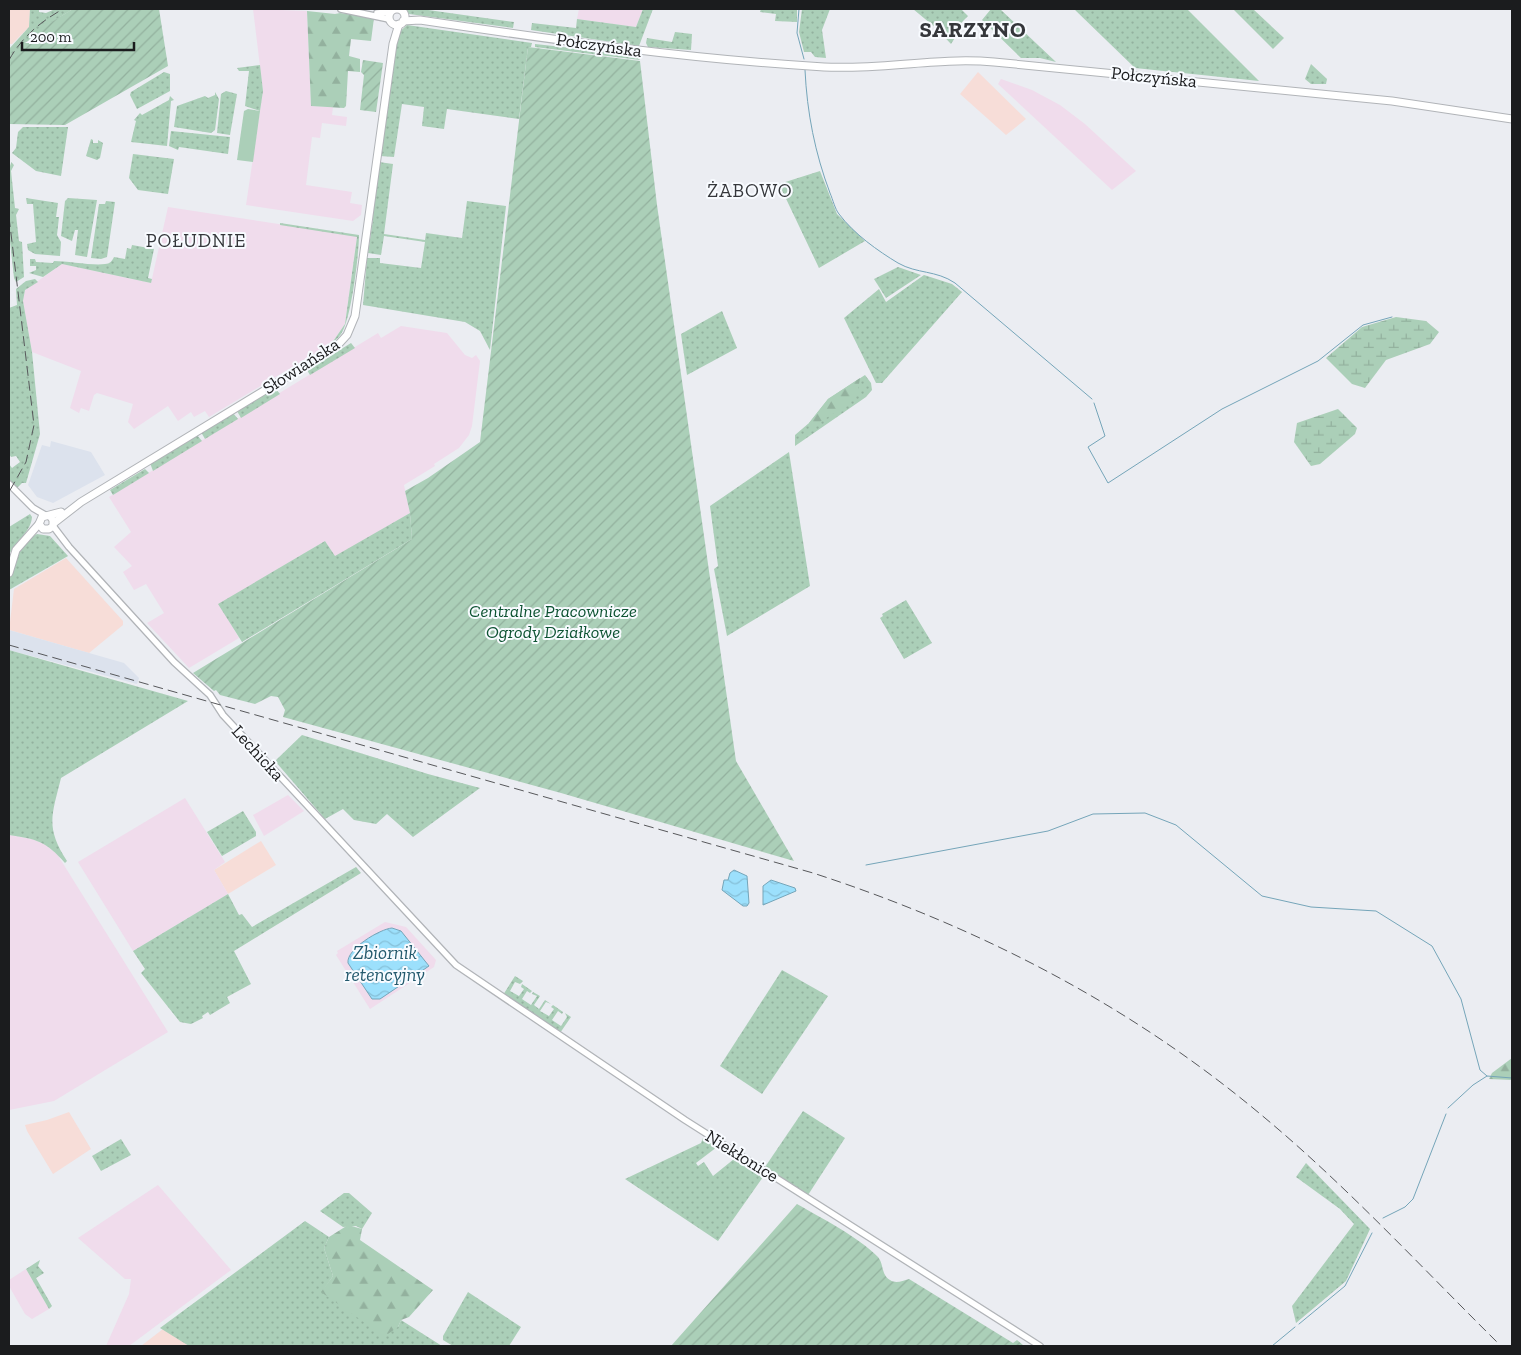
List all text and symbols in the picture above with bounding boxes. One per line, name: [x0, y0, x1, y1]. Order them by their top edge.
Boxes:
district label: SARZYNO: [919, 16, 1027, 43]
scale bar: [22, 20, 135, 52]
text: 200 m: [30, 28, 71, 46]
street label: Połczyńska: [555, 28, 643, 62]
street label: Połczyńska: [1110, 62, 1198, 92]
district label: ŻABOWO: [707, 179, 793, 202]
district label: POŁUDNIE: [146, 229, 246, 252]
street label: Słowiańska: [258, 333, 344, 399]
park label: Centralne Pracownicze Ogrody Działkowe: [469, 600, 637, 643]
street label: Lechicka: [227, 720, 289, 786]
water label: Zbiornik retencyjny: [344, 941, 425, 986]
street label: Niekłonice: [701, 1125, 783, 1187]

